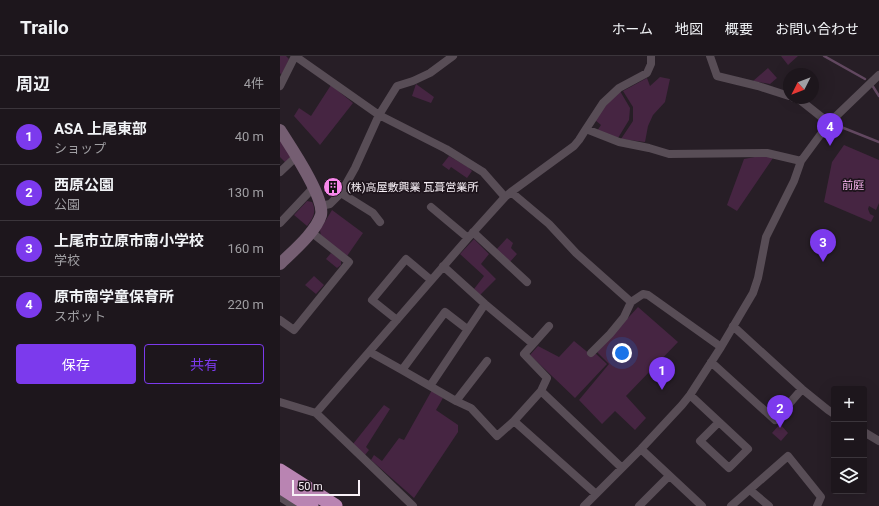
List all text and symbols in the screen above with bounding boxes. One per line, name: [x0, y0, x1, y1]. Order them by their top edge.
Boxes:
text: Trailo: [20, 16, 69, 39]
text: ホーム: [611, 21, 653, 37]
text: 地図: [675, 21, 703, 37]
text: 概要: [725, 21, 753, 37]
text: お問い合わせ: [775, 21, 859, 37]
north arrow: [783, 68, 819, 104]
text: 周辺: [16, 74, 50, 94]
text: 4件: [244, 76, 264, 91]
pin: 4: [817, 113, 843, 146]
text: ASA 上尾東部: [54, 120, 147, 138]
text: 1: [25, 129, 33, 144]
text: 40 m: [235, 129, 264, 144]
text: ショップ: [54, 141, 106, 156]
text: 西原公園: [54, 176, 114, 194]
building icon: (株)高屋敷興業 瓦葺営業所: [322, 176, 344, 198]
park label: 前庭: [842, 179, 864, 192]
place label: (株)高屋敷興業 瓦葺営業所: [347, 181, 479, 194]
text: 2: [25, 185, 33, 200]
text: 130 m: [227, 185, 264, 200]
text: 公園: [54, 197, 80, 212]
pin: 3: [810, 229, 836, 262]
text: 上尾市立原市南小学校: [54, 232, 204, 250]
text: 3: [25, 241, 33, 256]
text: 160 m: [227, 241, 264, 256]
text: 学校: [54, 253, 80, 268]
text: 原市南学童保育所: [54, 288, 174, 306]
text: 4: [25, 297, 33, 312]
text: 220 m: [227, 297, 264, 312]
text: スポット: [54, 309, 106, 324]
your location: [612, 343, 632, 363]
button: 保存: [16, 344, 136, 384]
button: 共有: [144, 344, 264, 384]
pin: 1: [649, 357, 675, 390]
map controls: [831, 386, 867, 494]
button: +: [831, 386, 867, 422]
pin: 2: [767, 395, 793, 428]
button: −: [831, 422, 867, 458]
button: layers: [831, 458, 867, 494]
scale bar: [292, 478, 360, 497]
text: 50 m: [298, 480, 323, 493]

